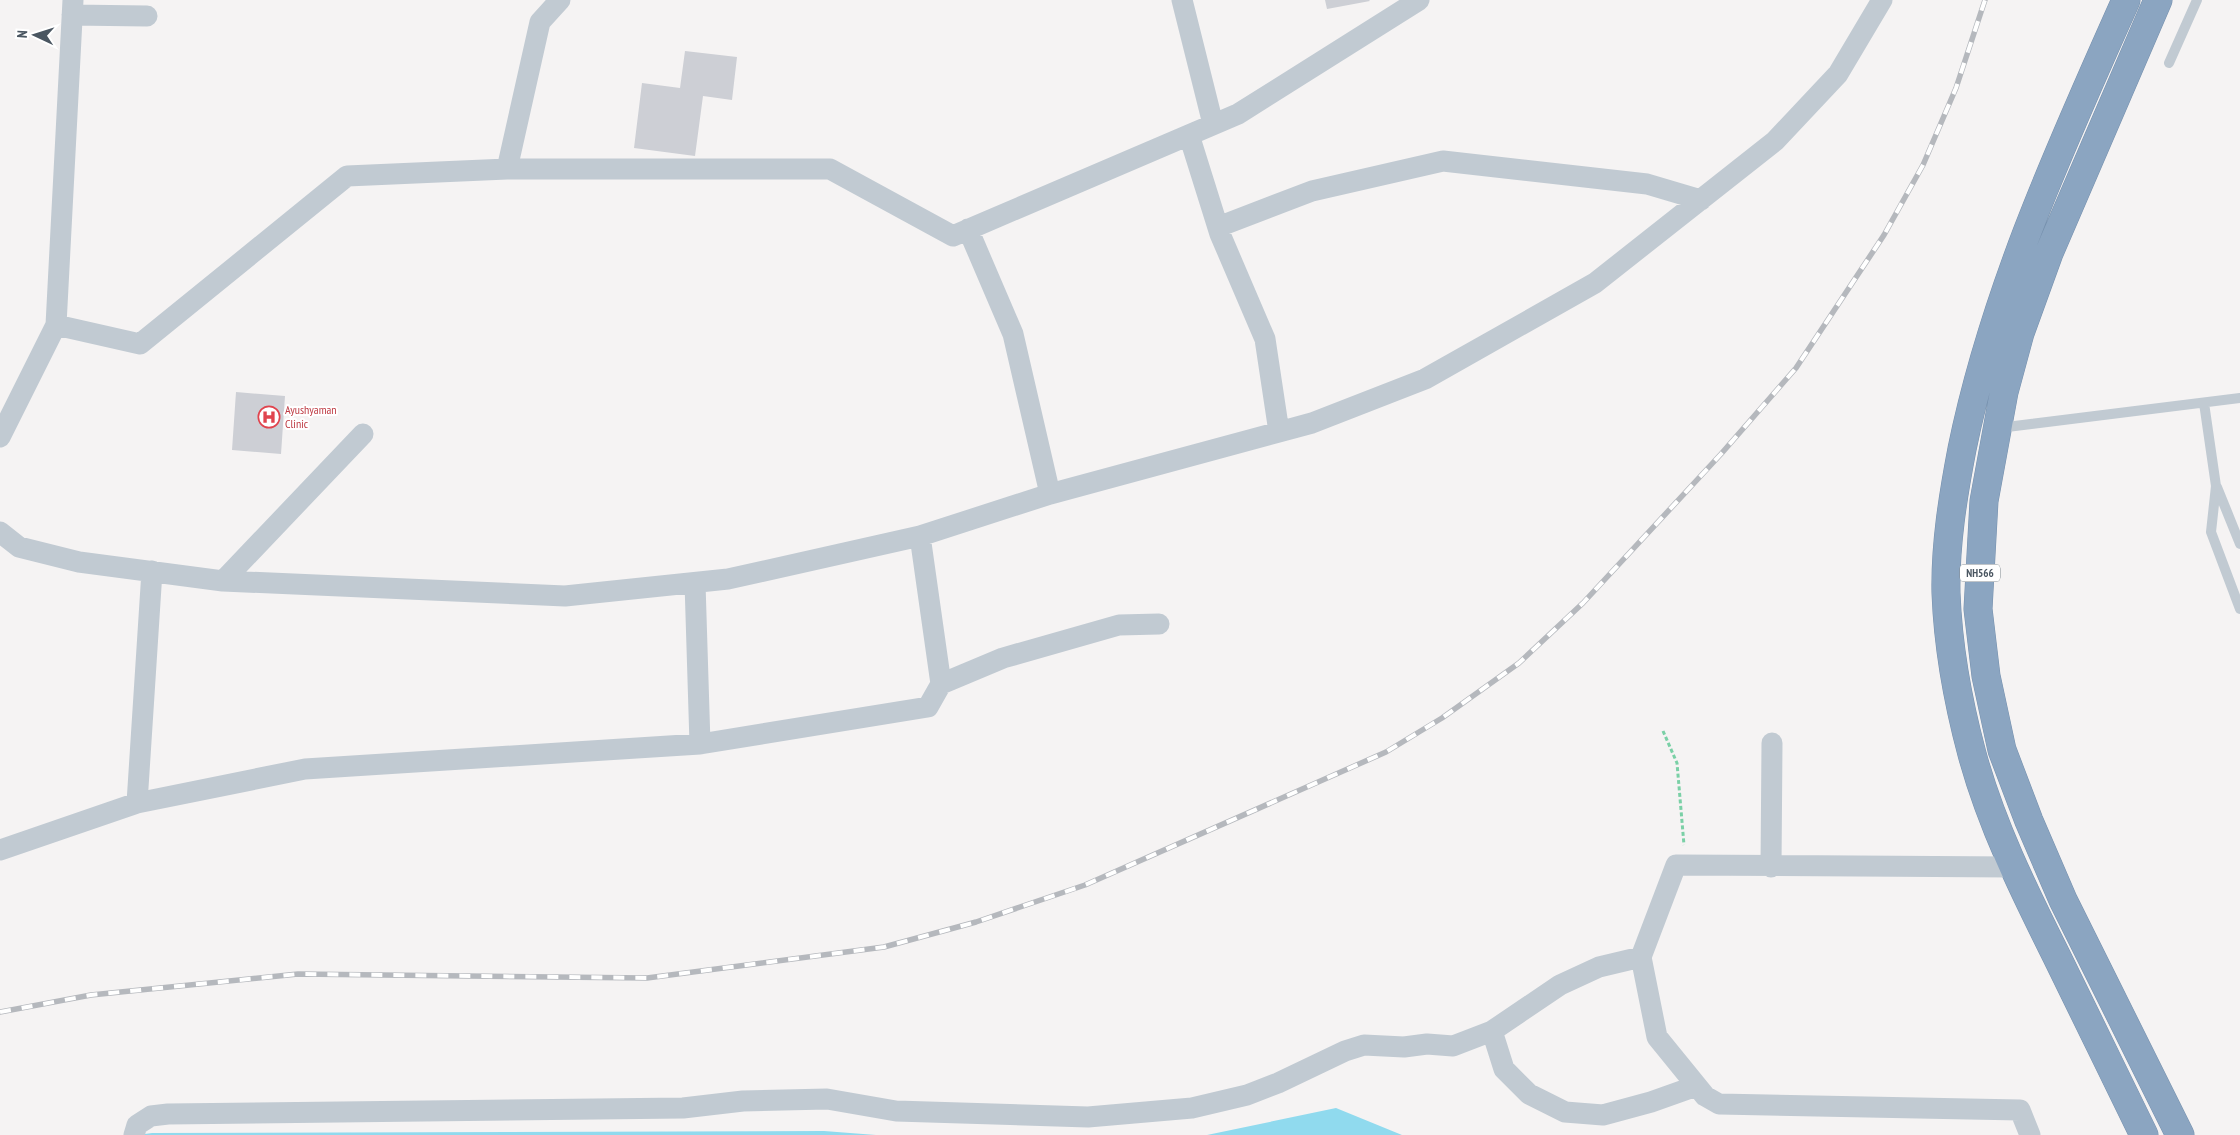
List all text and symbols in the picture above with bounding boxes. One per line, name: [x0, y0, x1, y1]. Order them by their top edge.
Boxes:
north arrow: [10, 10, 60, 60]
text: N: [13, 30, 31, 38]
place label: Ayushyaman Clinic: [285, 402, 337, 431]
hospital icon: Ayushyaman Clinic: [257, 405, 281, 429]
road number: NH566: [1960, 564, 2000, 582]

